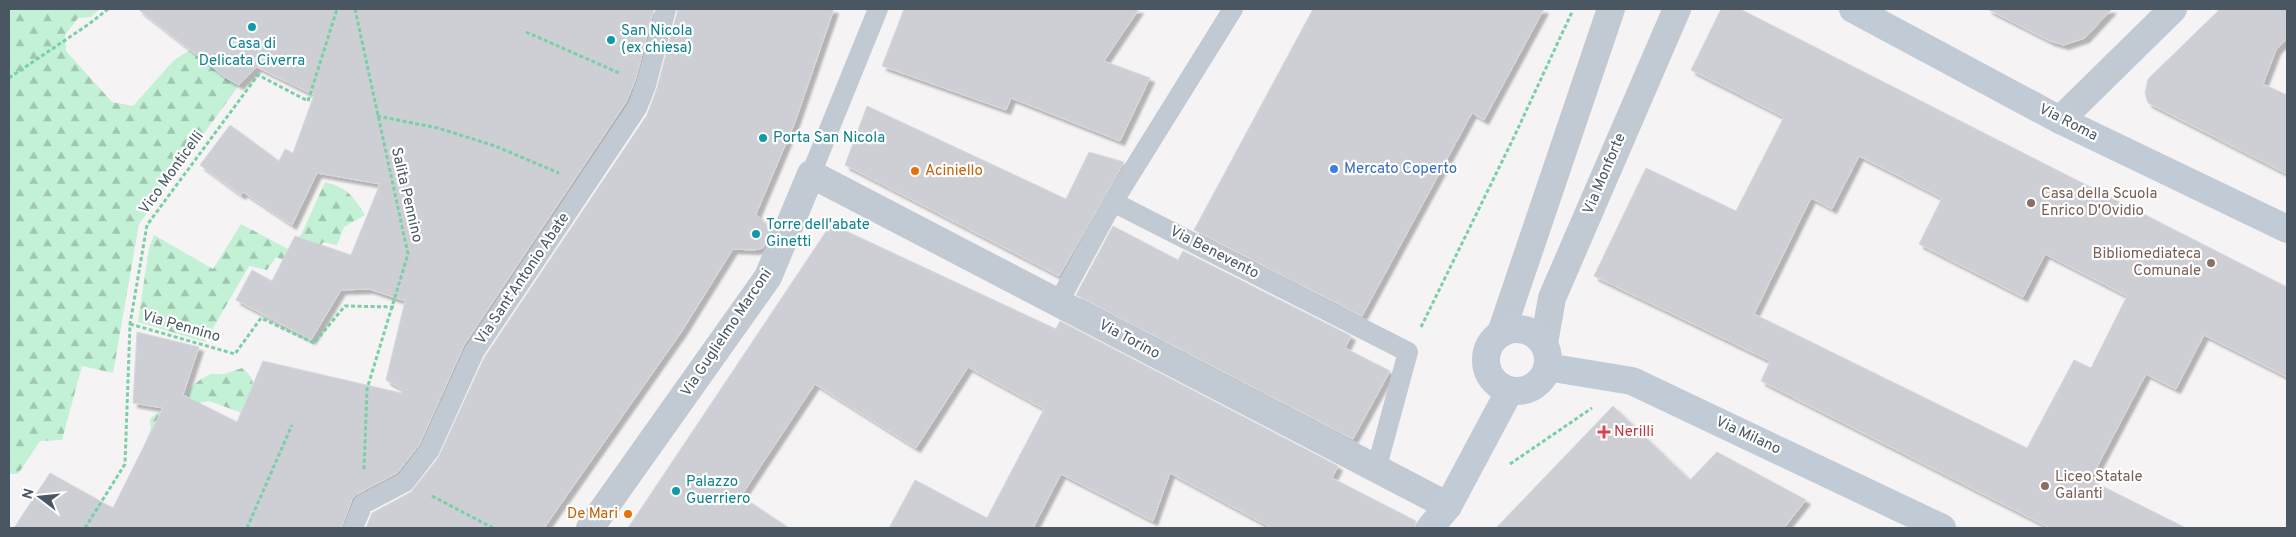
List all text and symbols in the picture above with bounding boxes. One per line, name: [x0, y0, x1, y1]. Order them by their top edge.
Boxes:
marker: Casa di Delicata Civerra: [246, 21, 258, 33]
place label: San Nicola (ex chiesa): [621, 22, 692, 58]
marker: San Nicola (ex chiesa): [605, 34, 617, 46]
place label: Casa di Delicata Civerra: [199, 35, 305, 71]
street label: Via Roma: [2035, 100, 2101, 146]
street label: Vico Monticelli: [135, 128, 209, 218]
place label: Porta San Nicola: [773, 129, 885, 148]
street label: Via Monforte: [1579, 131, 1631, 217]
marker: Porta San Nicola: [757, 132, 769, 144]
street label: Salita Pennino: [386, 146, 426, 244]
place label: Mercato Coperto: [1344, 160, 1457, 179]
place label: Aciniello: [925, 162, 983, 181]
marker: Mercato Coperto: [1328, 163, 1340, 175]
marker: Aciniello: [909, 165, 921, 177]
place label: Casa della Scuola Enrico D'Ovidio: [2041, 185, 2157, 221]
marker: Casa della Scuola Enrico D'Ovidio: [2025, 197, 2037, 209]
street label: Via Sant'Antonio Abate: [472, 209, 574, 349]
place label: Torre dell'abate Ginetti: [766, 216, 870, 252]
street label: Via Benevento: [1166, 222, 1262, 284]
marker: Torre dell'abate Ginetti: [750, 228, 762, 240]
place label: Bibliomediateca Comunale: [2093, 245, 2201, 281]
marker: Bibliomediateca Comunale: [2205, 257, 2217, 269]
street label: Via Guglielmo Marconi: [677, 265, 777, 401]
street label: Via Pennino: [140, 307, 222, 347]
street label: Via Torino: [1095, 316, 1163, 364]
street label: Via Milano: [1712, 413, 1784, 459]
place label: Nerilli: [1614, 423, 1654, 442]
marker: Nerilli: [1598, 426, 1610, 438]
place label: Liceo Statale Galanti: [2055, 468, 2142, 504]
north arrow: [15, 472, 65, 522]
place label: Palazzo Guerriero: [686, 473, 750, 509]
marker: Liceo Statale Galanti: [2039, 480, 2051, 492]
marker: Palazzo Guerriero: [670, 485, 682, 497]
text: N: [19, 487, 39, 501]
place label: De Mari: [567, 505, 618, 524]
marker: De Mari: [622, 508, 634, 520]

